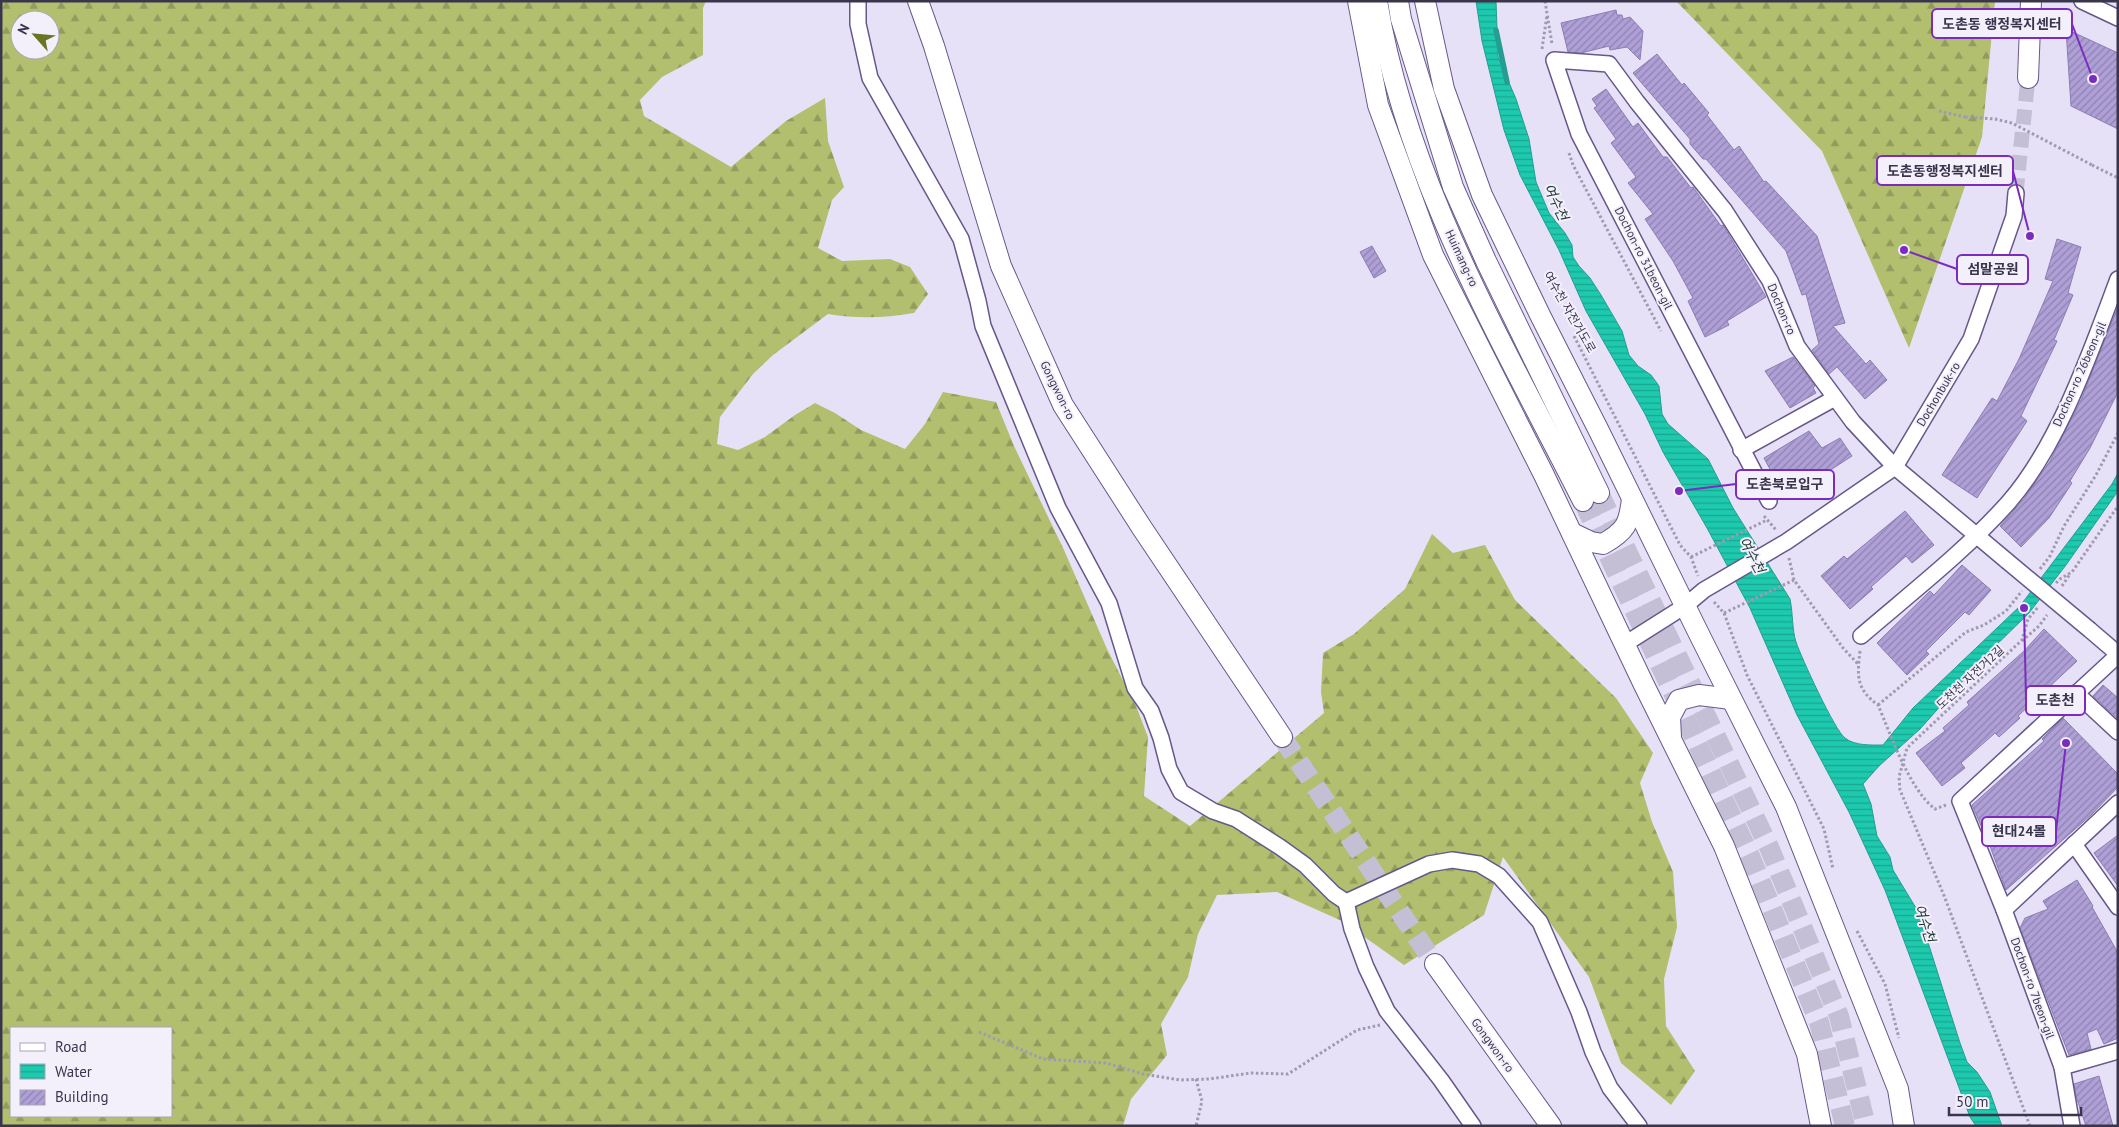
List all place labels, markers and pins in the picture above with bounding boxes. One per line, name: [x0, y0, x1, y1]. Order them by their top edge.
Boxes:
callout: 도촌동 행정복지센터: [1932, 9, 2072, 38]
callout: 도촌동행정복지센터: [1877, 156, 2013, 185]
callout: 섬말공원: [1957, 255, 2028, 284]
callout: 도촌북로입구: [1736, 470, 1834, 499]
callout: 도촌천: [2026, 686, 2085, 715]
callout: 현대24몰: [1982, 817, 2056, 846]

